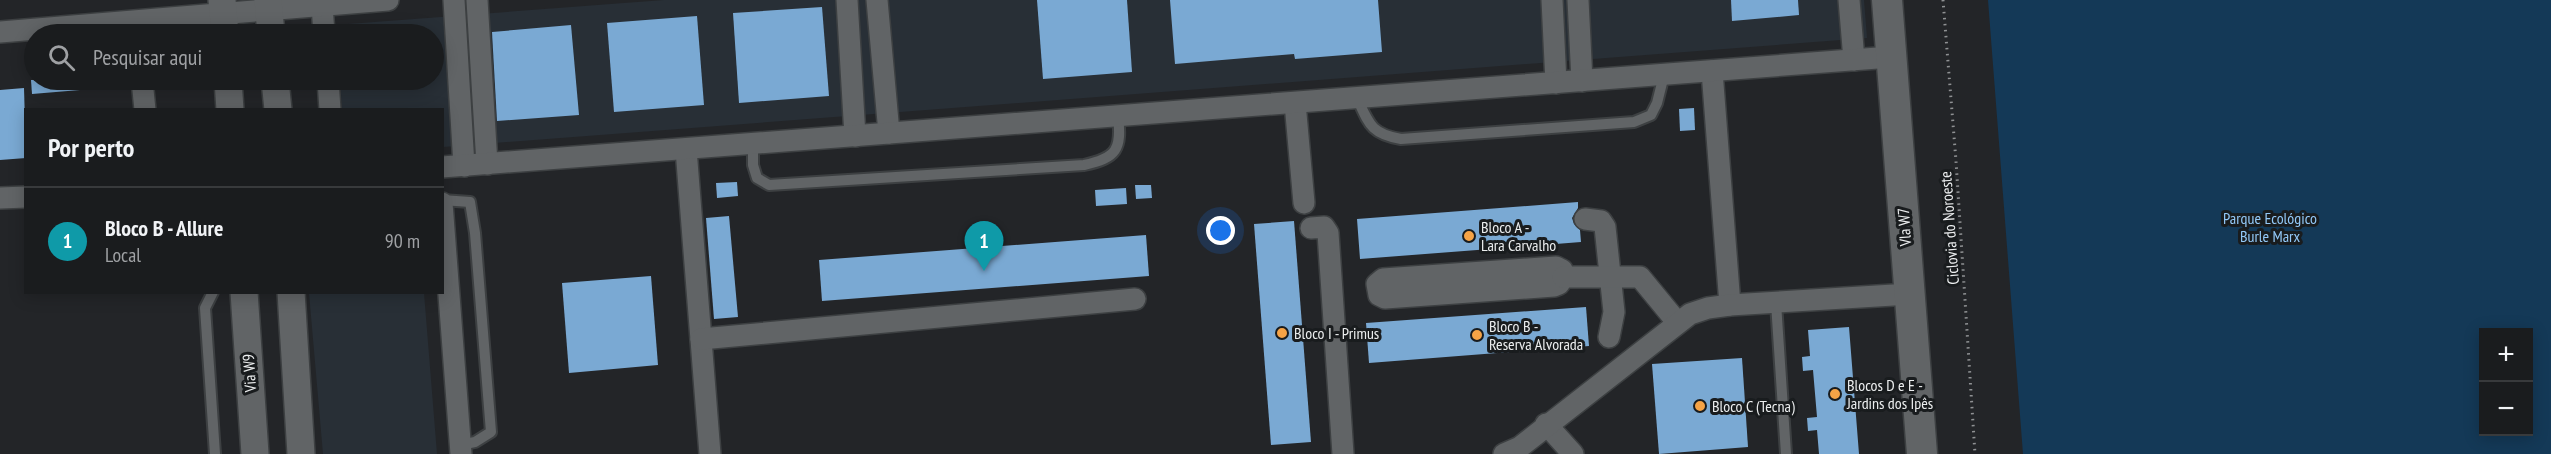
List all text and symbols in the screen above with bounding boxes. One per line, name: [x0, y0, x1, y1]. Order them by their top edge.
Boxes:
search box: [24, 24, 444, 90]
icon: search: [45, 41, 78, 74]
text: Pesquisar aqui: [93, 43, 202, 71]
text: Por perto: [48, 131, 134, 164]
street label: Ciclovia do Noroeste: [1935, 171, 1963, 285]
street label: Vla W7: [1893, 207, 1915, 248]
park label: Parque Ecológico Burle Marx: [2223, 208, 2317, 246]
text: Bloco B - Allure: [105, 214, 223, 242]
your location: [1206, 216, 1235, 245]
place label: Bloco A - Lara Carvalho: [1481, 217, 1556, 255]
pin: 1: [964, 222, 1004, 271]
text: 1: [63, 228, 72, 254]
text: 90 m: [385, 228, 420, 254]
marker: Bloco A - Lara Carvalho: [1462, 229, 1476, 243]
text: Local: [105, 242, 141, 268]
place label: Bloco B - Reserva Alvorada: [1489, 316, 1583, 354]
place label: Bloco I - Primus: [1294, 323, 1379, 343]
marker: Bloco I - Primus: [1275, 326, 1289, 340]
marker: Bloco B - Reserva Alvorada: [1470, 328, 1484, 342]
map controls: [2479, 328, 2533, 436]
button: +: [2479, 328, 2533, 382]
street label: Via W9: [238, 353, 260, 394]
place label: Blocos D e E - Jardins dos Ipês: [1846, 375, 1933, 413]
button: −: [2479, 382, 2533, 436]
marker: Blocos D e E - Jardins dos Ipês: [1828, 387, 1842, 401]
place label: Bloco C (Tecna): [1712, 396, 1795, 416]
marker: Bloco C (Tecna): [1693, 399, 1707, 413]

